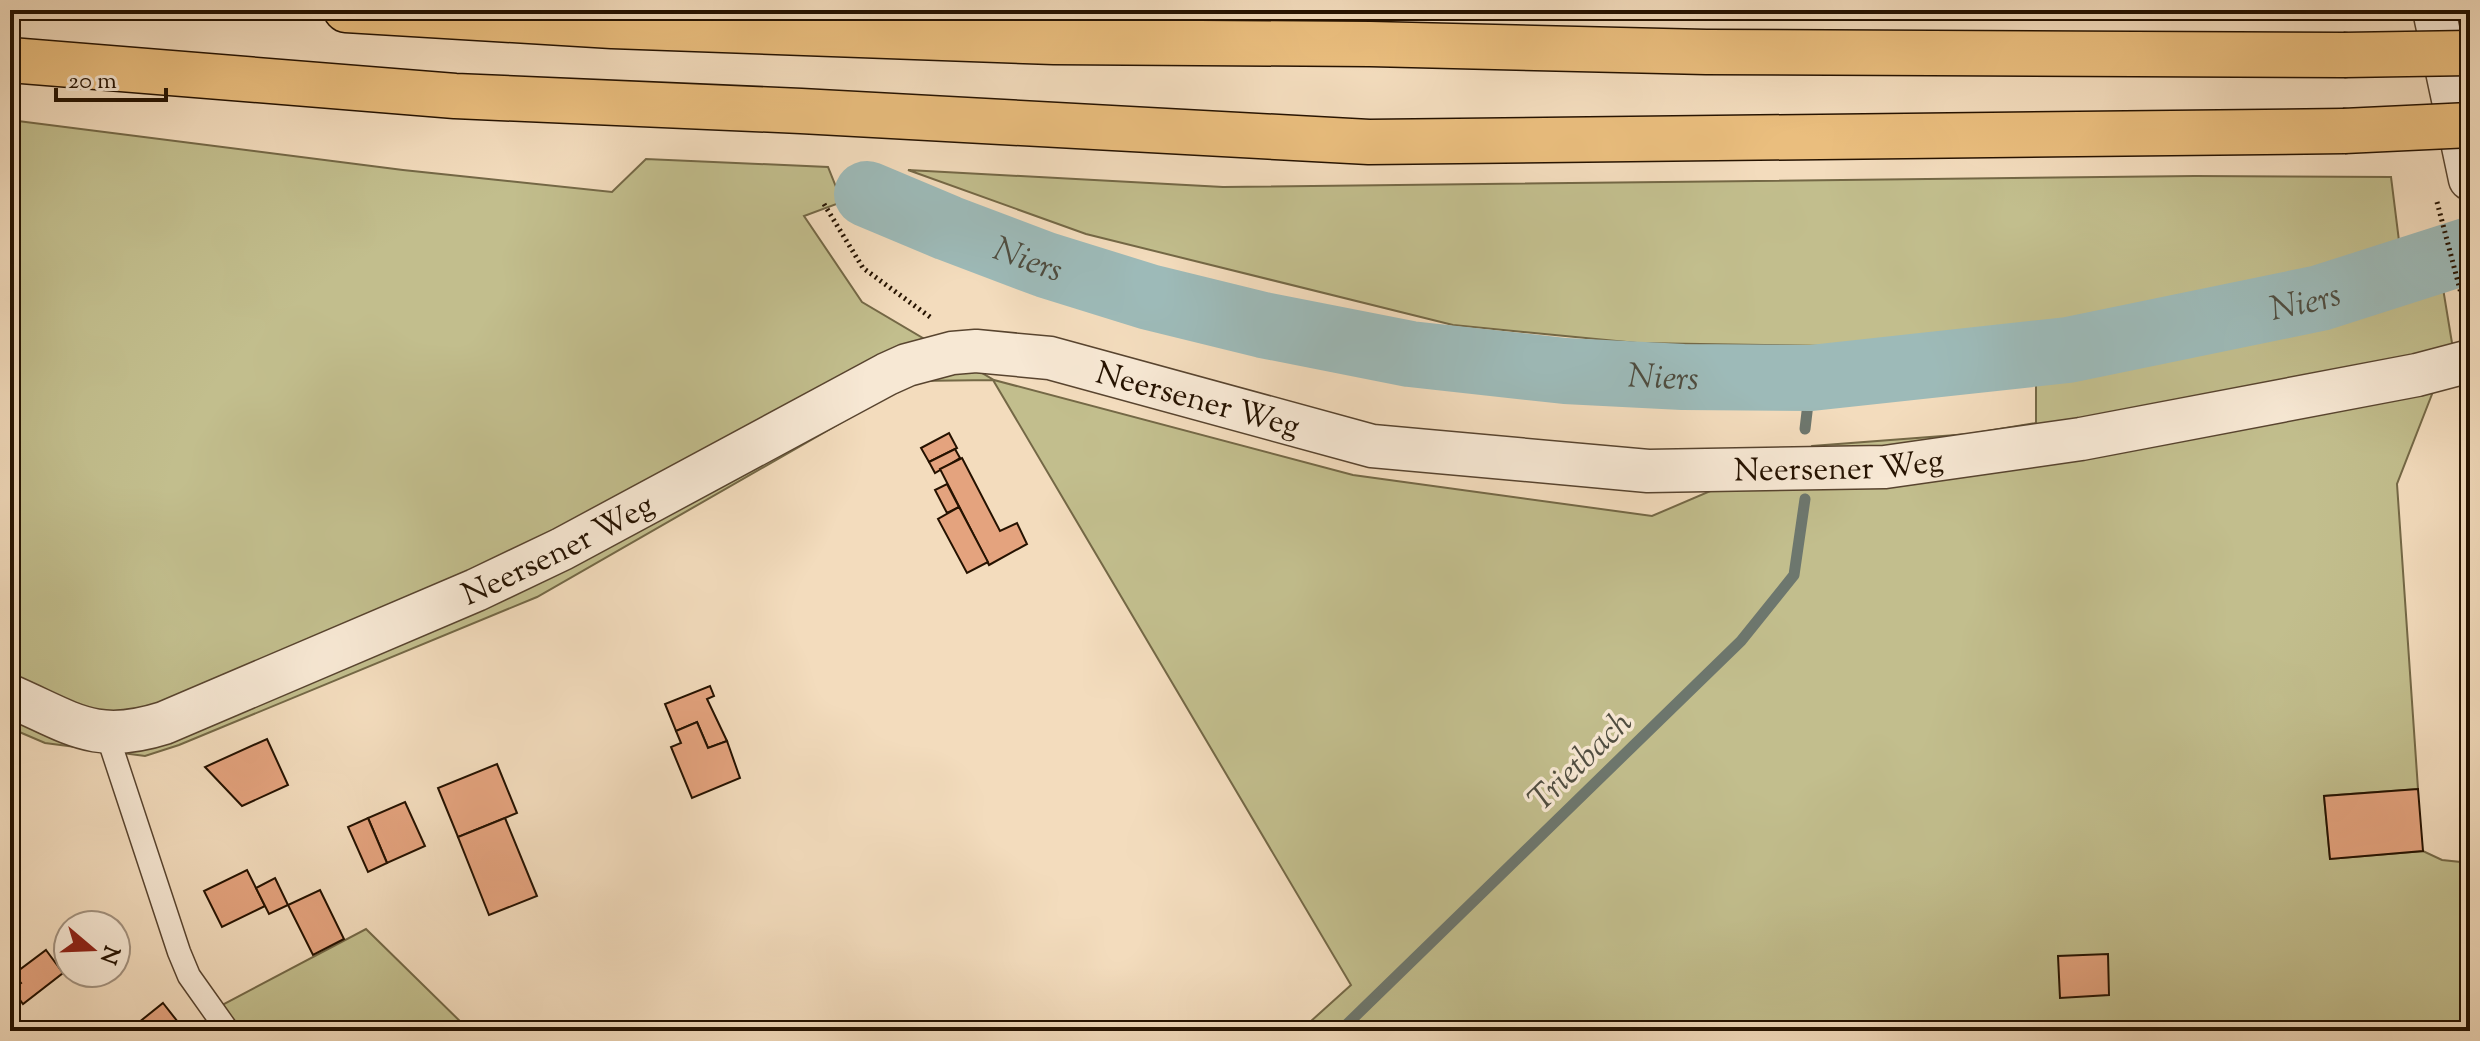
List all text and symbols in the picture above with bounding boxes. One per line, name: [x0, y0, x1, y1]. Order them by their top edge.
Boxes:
scale bar: [56, 52, 166, 102]
text: 20 m: [68, 65, 117, 99]
water label: Niers: [986, 226, 1068, 297]
water label: Niers: [2266, 272, 2347, 336]
street label: Neersener Weg: [1090, 352, 1305, 451]
water label: Niers: [1627, 353, 1699, 405]
street label: Neersener Weg: [1733, 439, 1947, 496]
street label: Neersener Weg: [455, 484, 663, 619]
water label: Trietbach: [1518, 700, 1645, 825]
north arrow: [52, 909, 132, 989]
text: N: [90, 941, 126, 968]

